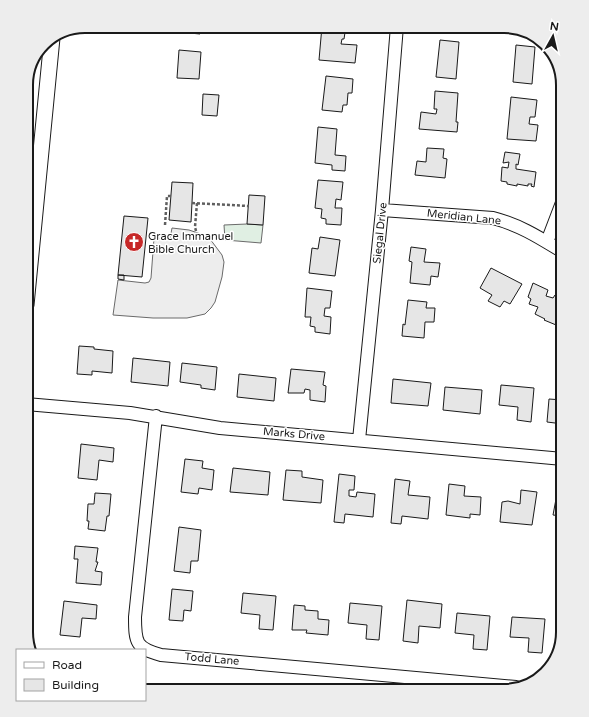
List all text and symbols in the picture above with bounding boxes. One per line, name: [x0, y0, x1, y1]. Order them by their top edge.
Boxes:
north arrow: [533, 16, 573, 56]
text: N: [549, 20, 560, 34]
street label: Siegal Drive: [370, 202, 390, 264]
street label: Meridian Lane: [426, 207, 502, 227]
place label: Grace Immanuel Bible Church: [148, 230, 233, 256]
church icon: Grace Immanuel Bible Church: [123, 231, 145, 253]
street label: Marks Drive: [262, 425, 326, 443]
legend: [16, 649, 146, 701]
street label: Todd Lane: [184, 650, 240, 668]
text: Road: [52, 658, 82, 672]
text: Building: [52, 678, 99, 692]

